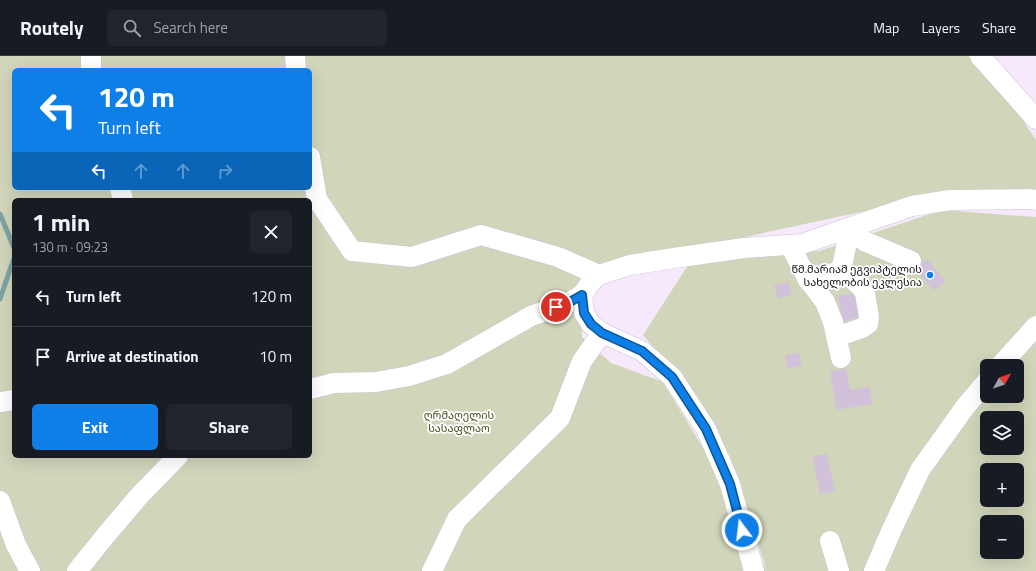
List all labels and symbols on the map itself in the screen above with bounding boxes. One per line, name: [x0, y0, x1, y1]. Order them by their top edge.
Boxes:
place label: წმ.მარიამ ეგვიპტელის სახელობის ეკლესია: [791, 261, 922, 290]
marker: წმ.მარიამ ეგვიპტელის სახელობის ეკლესია: [925, 270, 935, 280]
pin: [539, 290, 573, 324]
north arrow: [980, 359, 1024, 403]
park label: ღრმაღელის სასაფლაო: [424, 407, 495, 436]
position arrow: [721, 509, 763, 551]

